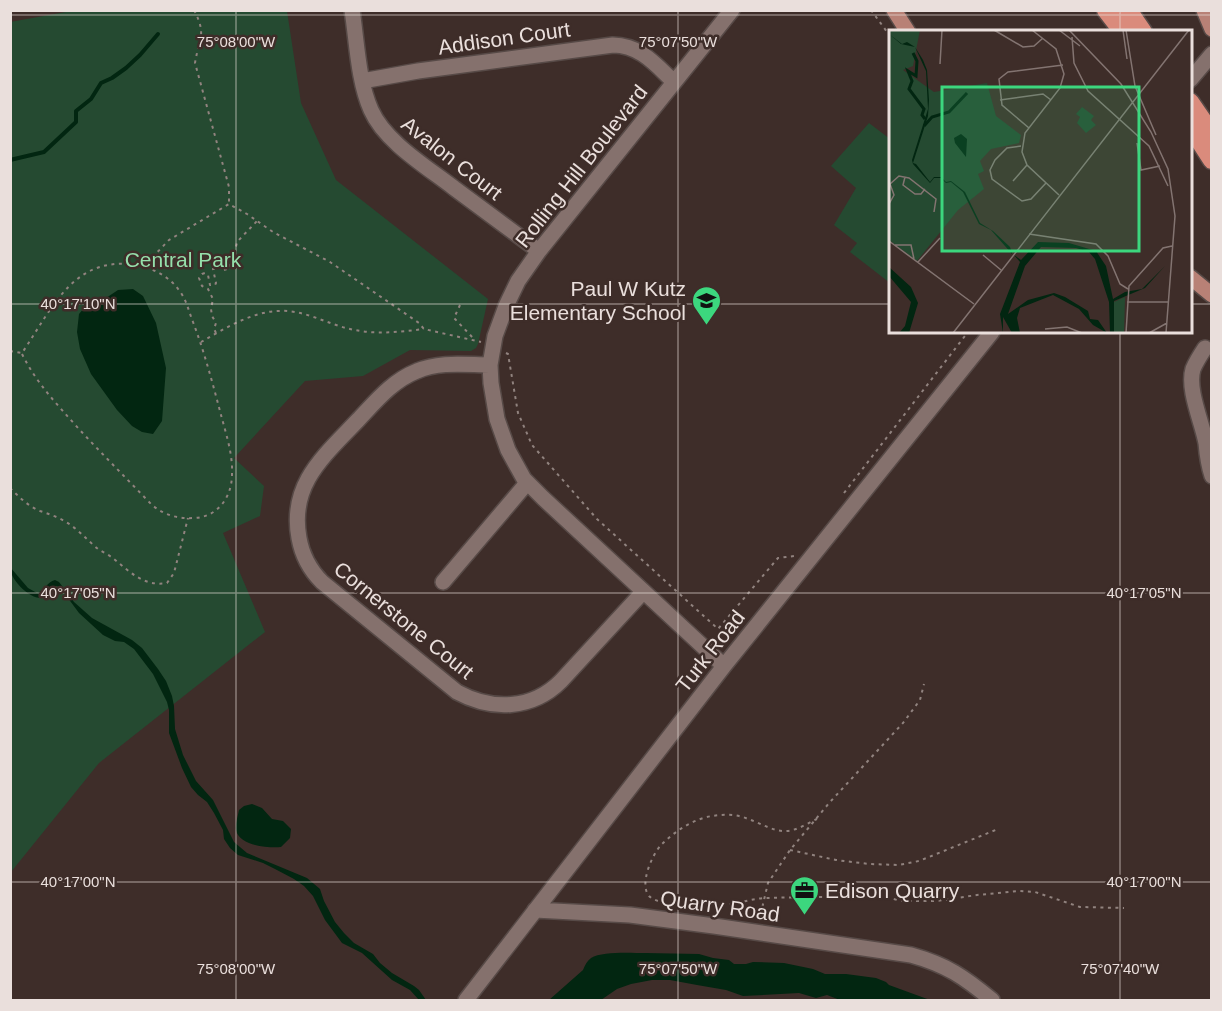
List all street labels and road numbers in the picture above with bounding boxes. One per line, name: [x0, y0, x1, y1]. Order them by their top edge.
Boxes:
street label: Addison Court: [437, 17, 572, 59]
street label: Rolling Hill Boulevard: [510, 80, 652, 252]
street label: Avalon Court: [397, 112, 507, 204]
street label: Cornerstone Court: [330, 557, 478, 683]
street label: Turk Road: [671, 606, 749, 696]
street label: Quarry Road: [659, 886, 781, 926]

